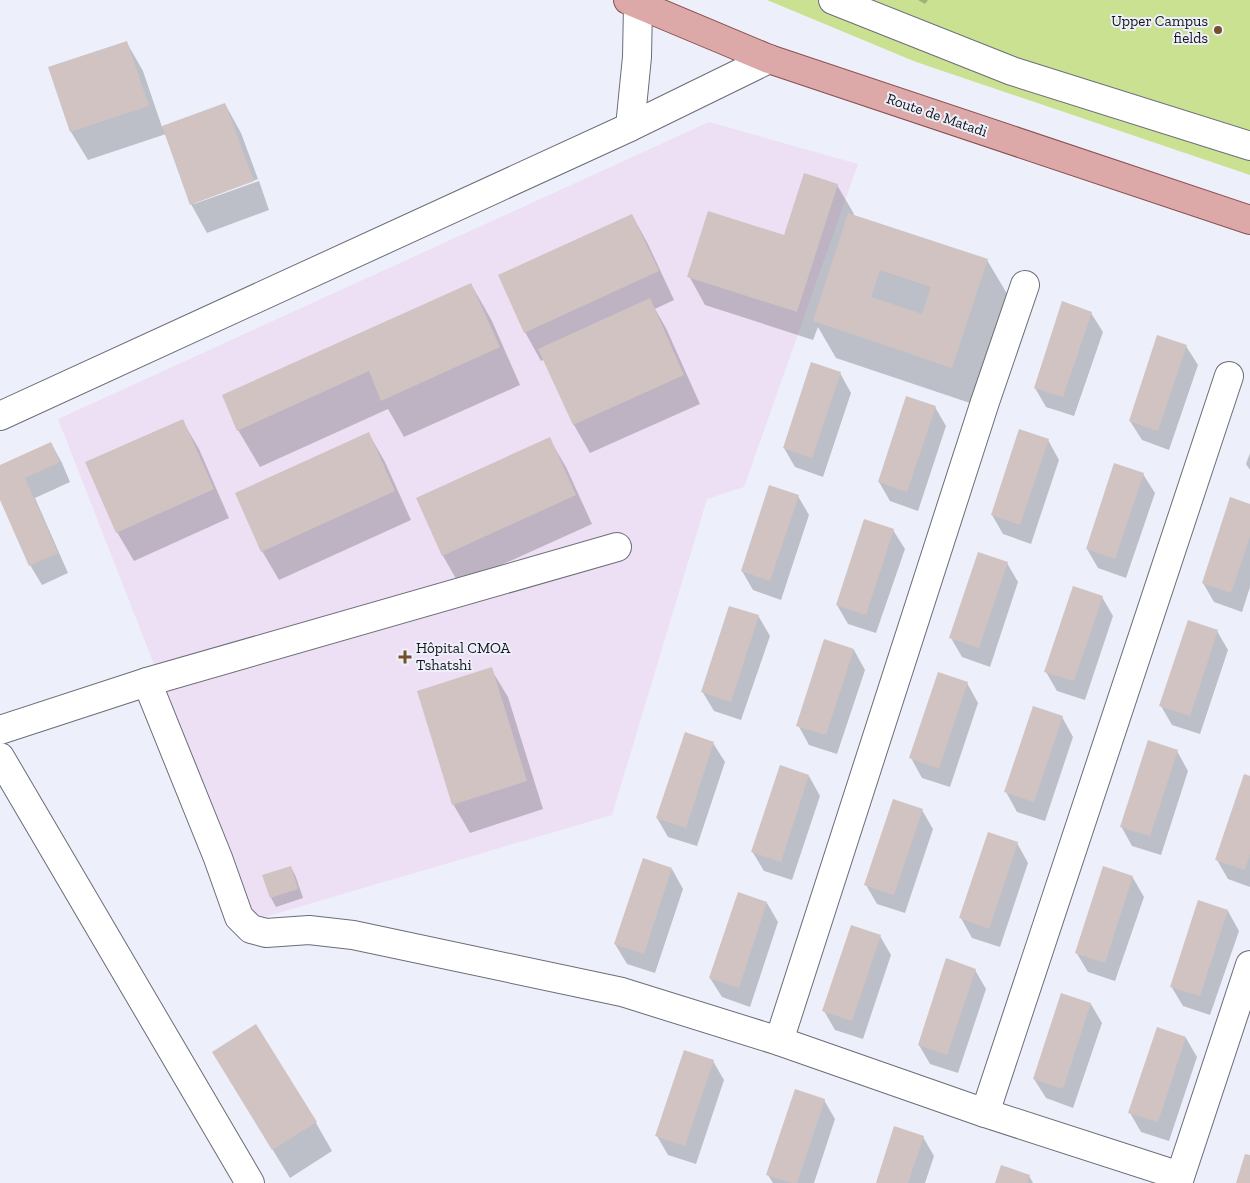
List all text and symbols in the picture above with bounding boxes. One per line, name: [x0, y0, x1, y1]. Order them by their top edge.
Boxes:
place label: Upper Campus fields: [1111, 12, 1208, 47]
marker: Upper Campus fields: [1212, 24, 1224, 36]
street label: Route de Matadi: [884, 89, 990, 141]
place label: Hôpital CMOA Tshatshi: [416, 639, 511, 674]
marker: Hôpital CMOA Tshatshi: [398, 650, 412, 664]

